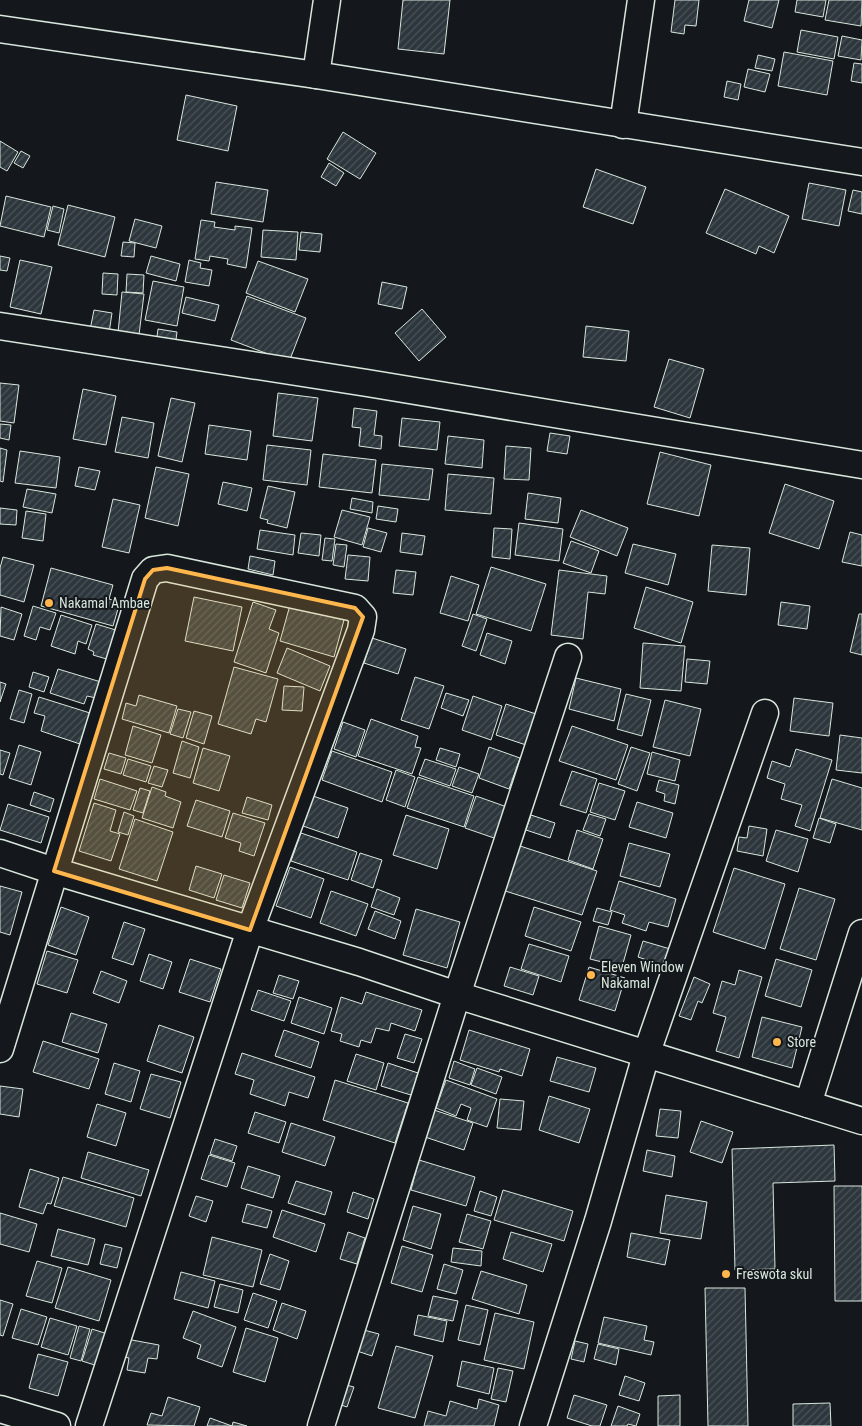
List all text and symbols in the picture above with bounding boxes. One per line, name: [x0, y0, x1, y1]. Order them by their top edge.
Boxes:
place label: Nakamal Ambae: [59, 595, 150, 611]
marker: Nakamal Ambae: [43, 597, 55, 609]
place label: Eleven Window Nakamal: [601, 959, 684, 991]
marker: Eleven Window Nakamal: [585, 969, 597, 981]
place label: Store: [787, 1034, 816, 1050]
marker: Store: [771, 1036, 783, 1048]
place label: Freswota skul: [736, 1266, 813, 1282]
marker: Freswota skul: [720, 1268, 732, 1280]

